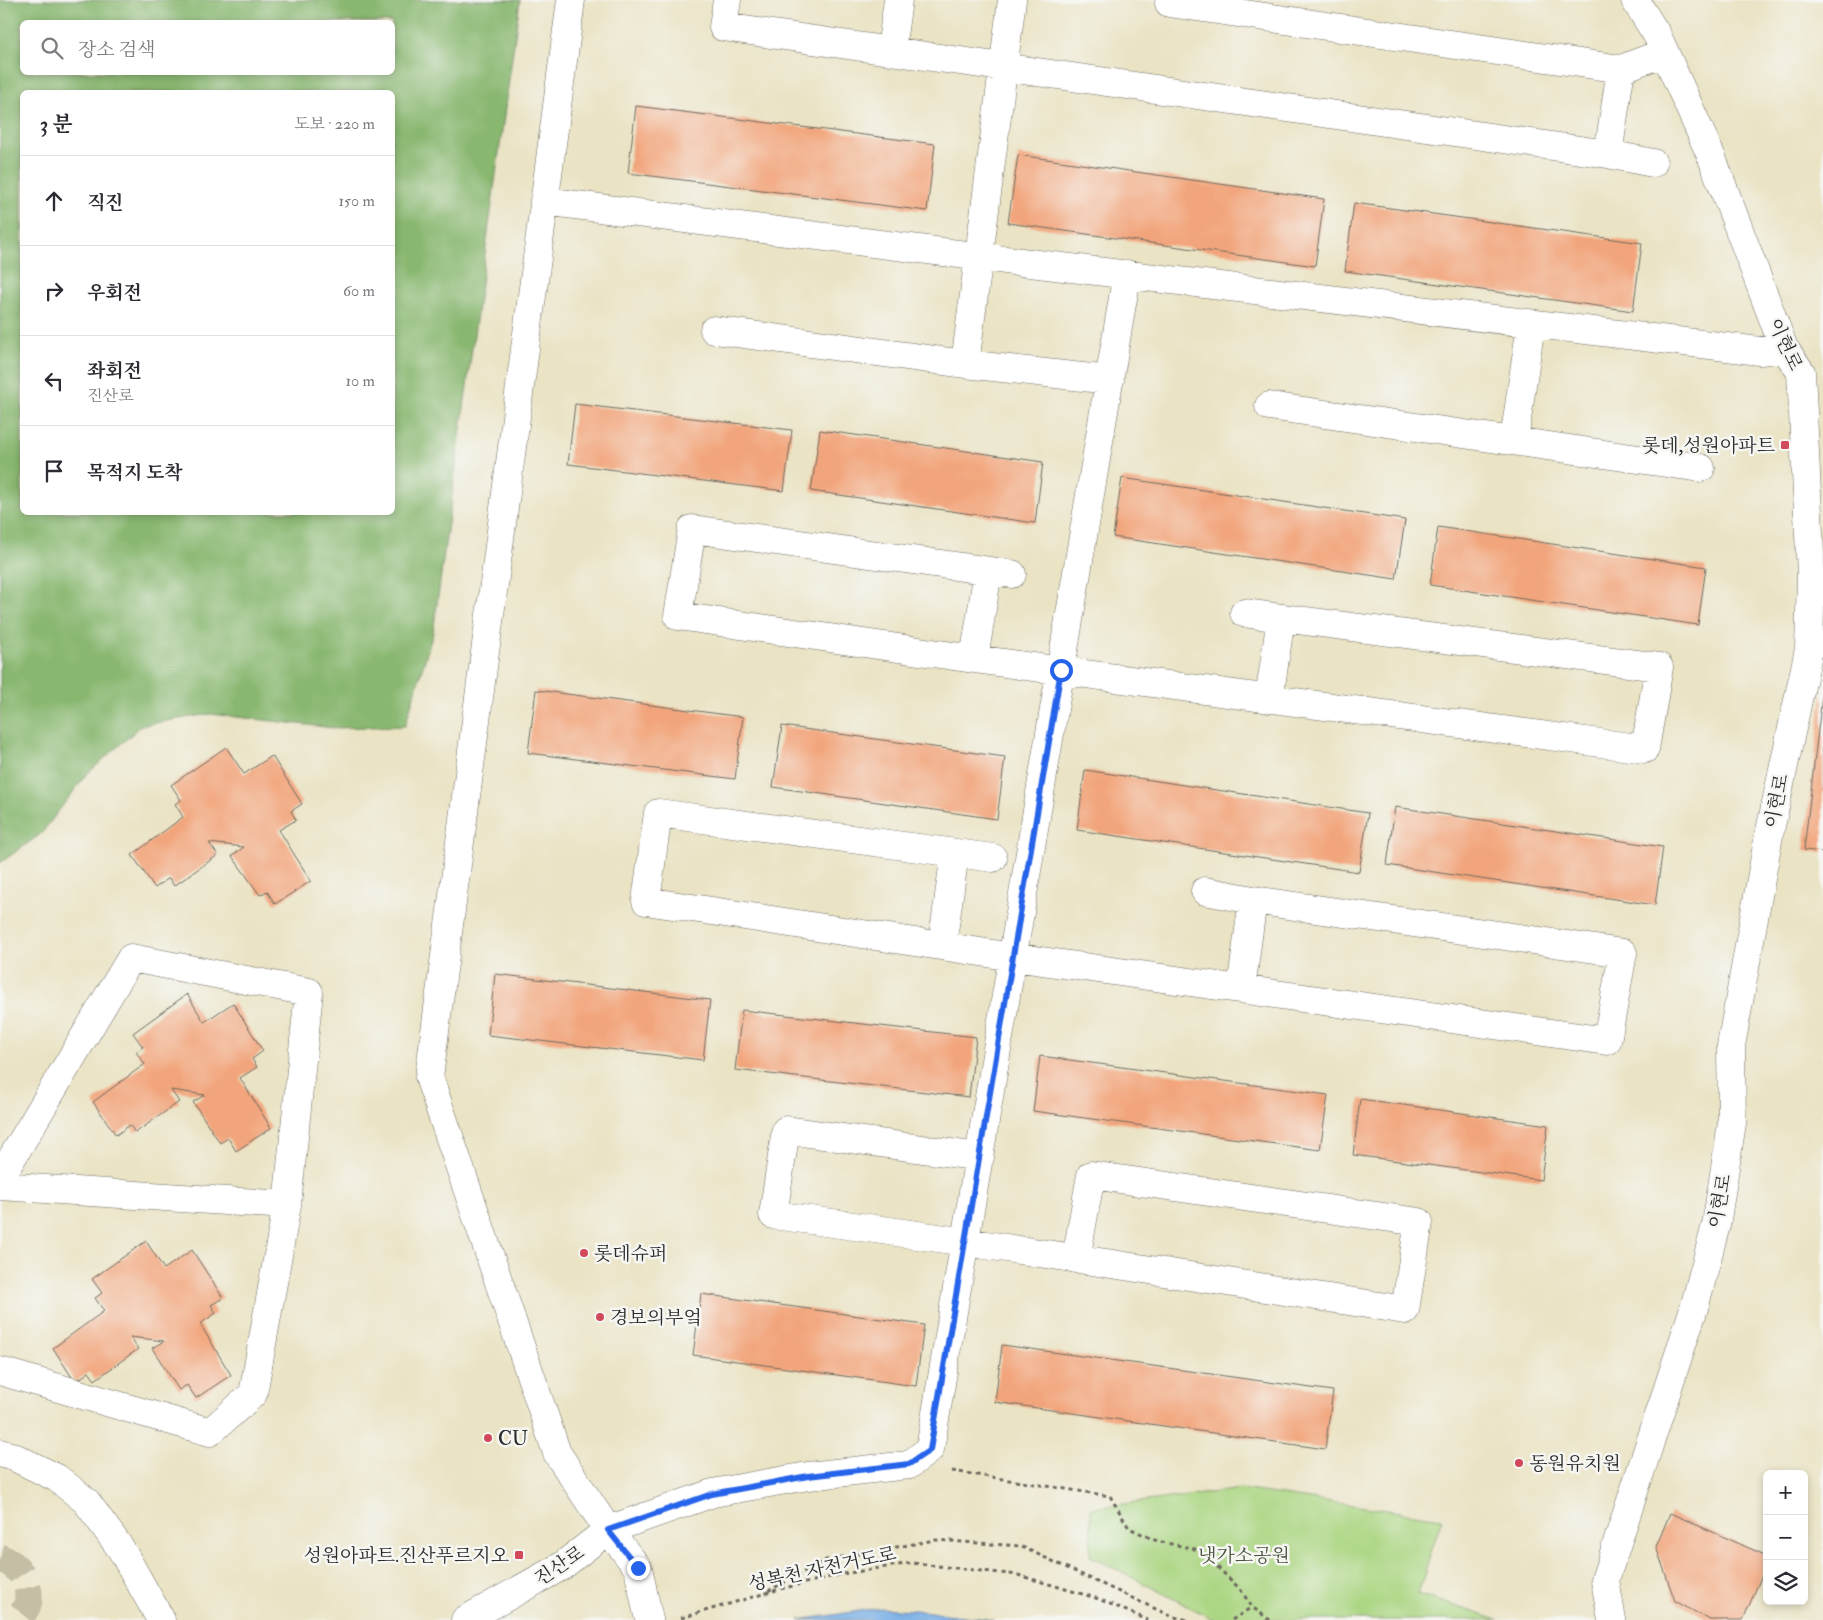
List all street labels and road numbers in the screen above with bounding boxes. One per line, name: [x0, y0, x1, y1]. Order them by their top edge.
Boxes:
street label: 이현로: [1763, 314, 1808, 374]
street label: 이현로: [1760, 772, 1794, 831]
street label: 이현로: [1703, 1172, 1737, 1230]
street label: 진산로: [530, 1540, 589, 1591]
street label: 성복천 자전거도로: [746, 1542, 898, 1596]

